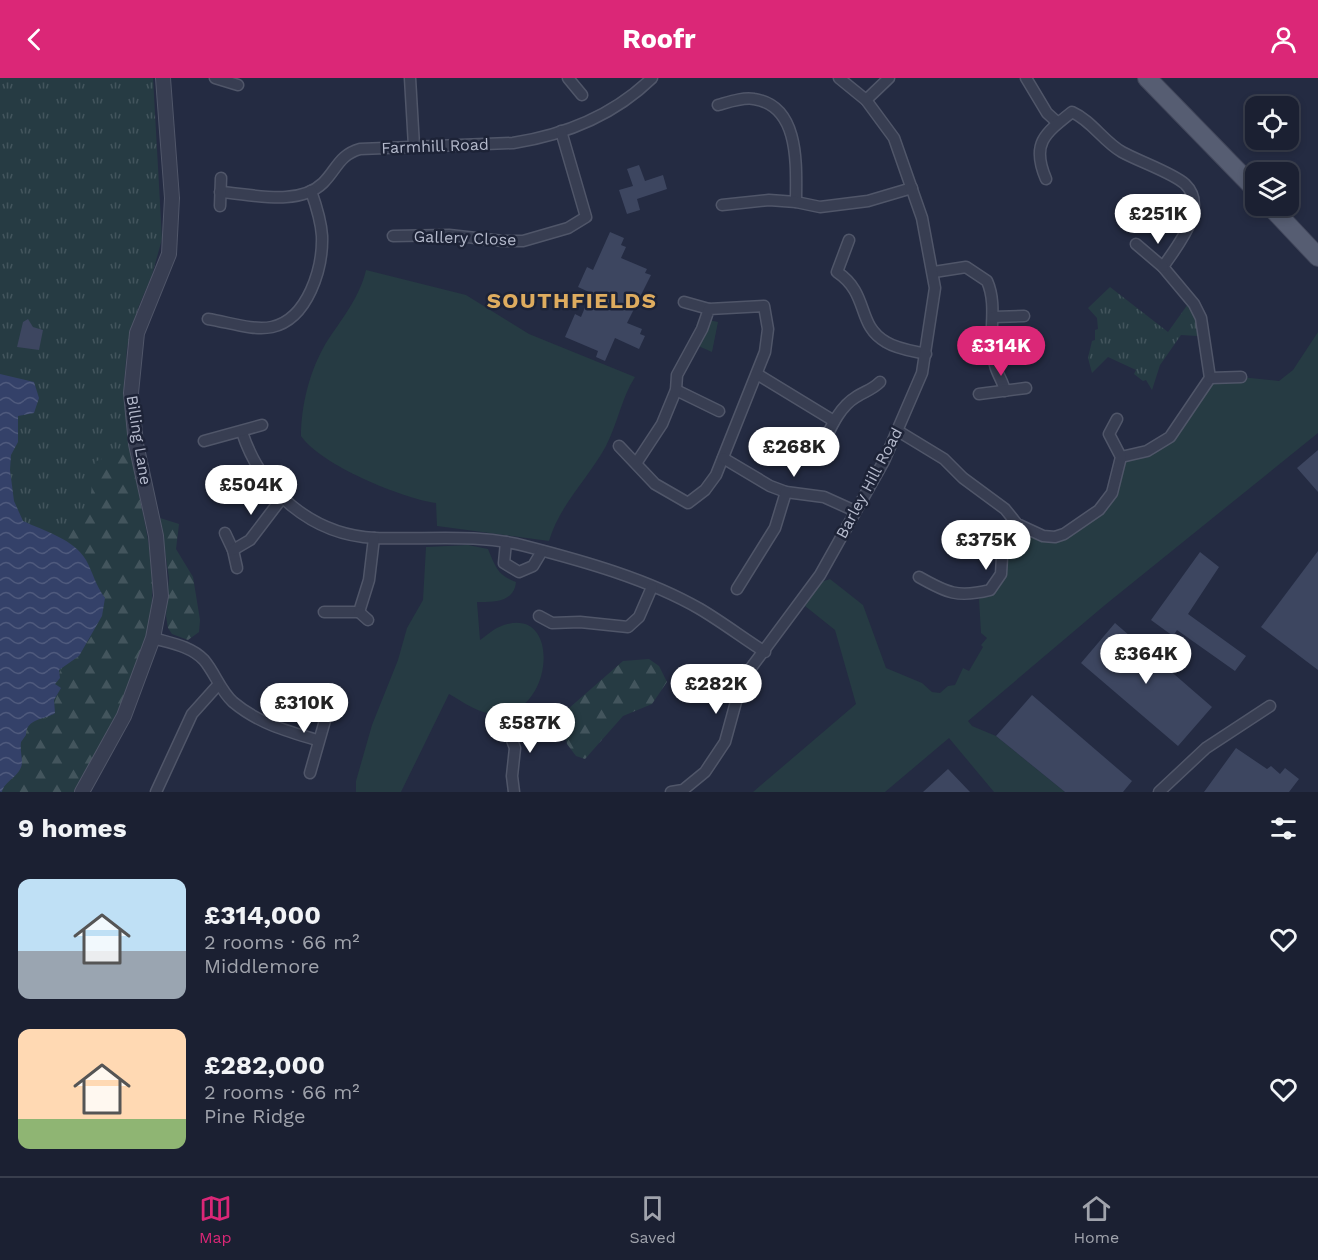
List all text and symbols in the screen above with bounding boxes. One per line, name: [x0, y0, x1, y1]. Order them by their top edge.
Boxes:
icon: back: [18, 23, 51, 56]
text: Roofr: [622, 23, 696, 55]
icon: person: [1267, 23, 1300, 56]
map controls: [1245, 96, 1299, 216]
button: locate: [1245, 96, 1299, 150]
street label: Farmhill Road: [381, 135, 489, 157]
button: layers: [1245, 162, 1299, 216]
pin: £251K: [1116, 194, 1200, 245]
text: £251K: [1129, 201, 1187, 225]
street label: Gallery Close: [413, 227, 517, 249]
district label: SOUTHFIELDS: [487, 288, 657, 313]
pin: £314K: [959, 326, 1043, 377]
text: £314K: [971, 333, 1031, 357]
street label: Billing Lane: [123, 394, 155, 486]
street label: Barley Hill Road: [832, 424, 906, 542]
pin: £268K: [752, 427, 836, 478]
text: £268K: [762, 434, 826, 458]
pin: £504K: [209, 465, 293, 516]
text: £504K: [219, 472, 283, 496]
pin: £375K: [944, 520, 1028, 571]
text: £375K: [955, 527, 1017, 551]
pin: £364K: [1104, 634, 1188, 685]
text: £364K: [1114, 641, 1178, 665]
pin: £282K: [674, 664, 758, 715]
text: £282K: [685, 671, 747, 695]
pin: £310K: [262, 683, 346, 734]
text: £310K: [274, 690, 334, 714]
pin: £587K: [488, 703, 572, 754]
text: £587K: [499, 710, 561, 734]
icon: filters: [1267, 812, 1300, 845]
text: 9 homes: [18, 813, 127, 843]
text: £314,000: [204, 900, 321, 930]
icon: home: [66, 903, 138, 975]
icon: heart: [1267, 923, 1300, 956]
text: 2 rooms · 66 m²: [204, 930, 360, 954]
text: Middlemore: [204, 954, 320, 978]
text: £282,000: [204, 1050, 325, 1080]
icon: home: [66, 1053, 138, 1125]
icon: heart: [1267, 1073, 1300, 1106]
text: 2 rooms · 66 m²: [204, 1080, 360, 1104]
text: Pine Ridge: [204, 1104, 306, 1128]
tab: Map: [199, 1192, 232, 1247]
tab: Saved: [629, 1192, 676, 1247]
tab: Home: [1073, 1192, 1119, 1247]

